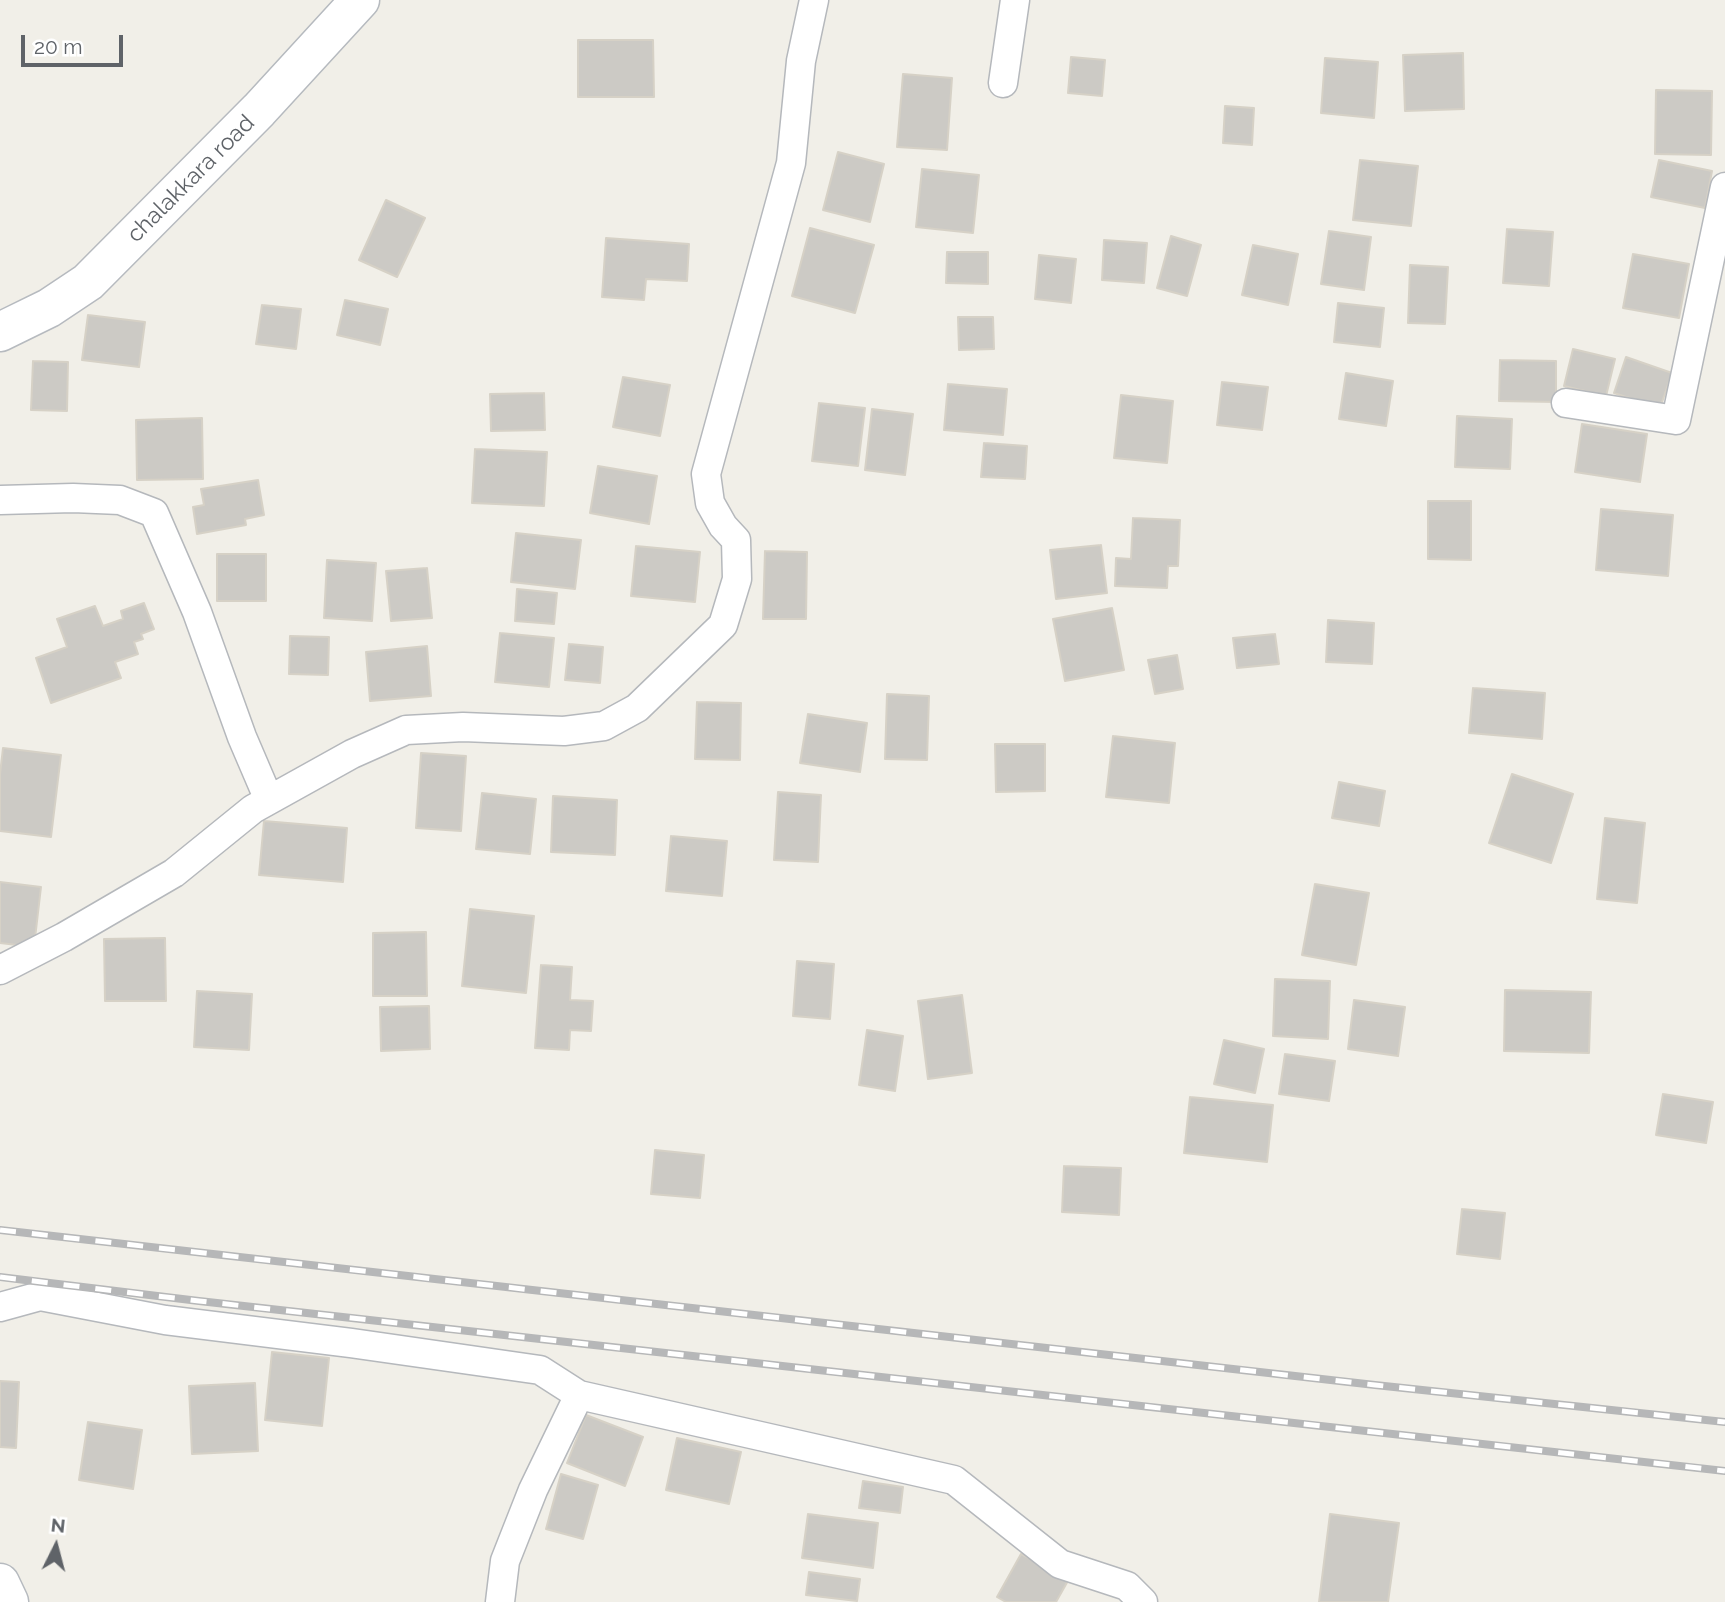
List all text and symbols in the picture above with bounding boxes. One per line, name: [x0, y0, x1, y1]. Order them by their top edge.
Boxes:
scale bar: [24, 21, 126, 65]
text: 20 m: [34, 34, 82, 59]
street label: chalakkara road: [122, 110, 260, 248]
north arrow: [21, 1511, 91, 1581]
text: N: [50, 1513, 67, 1537]

